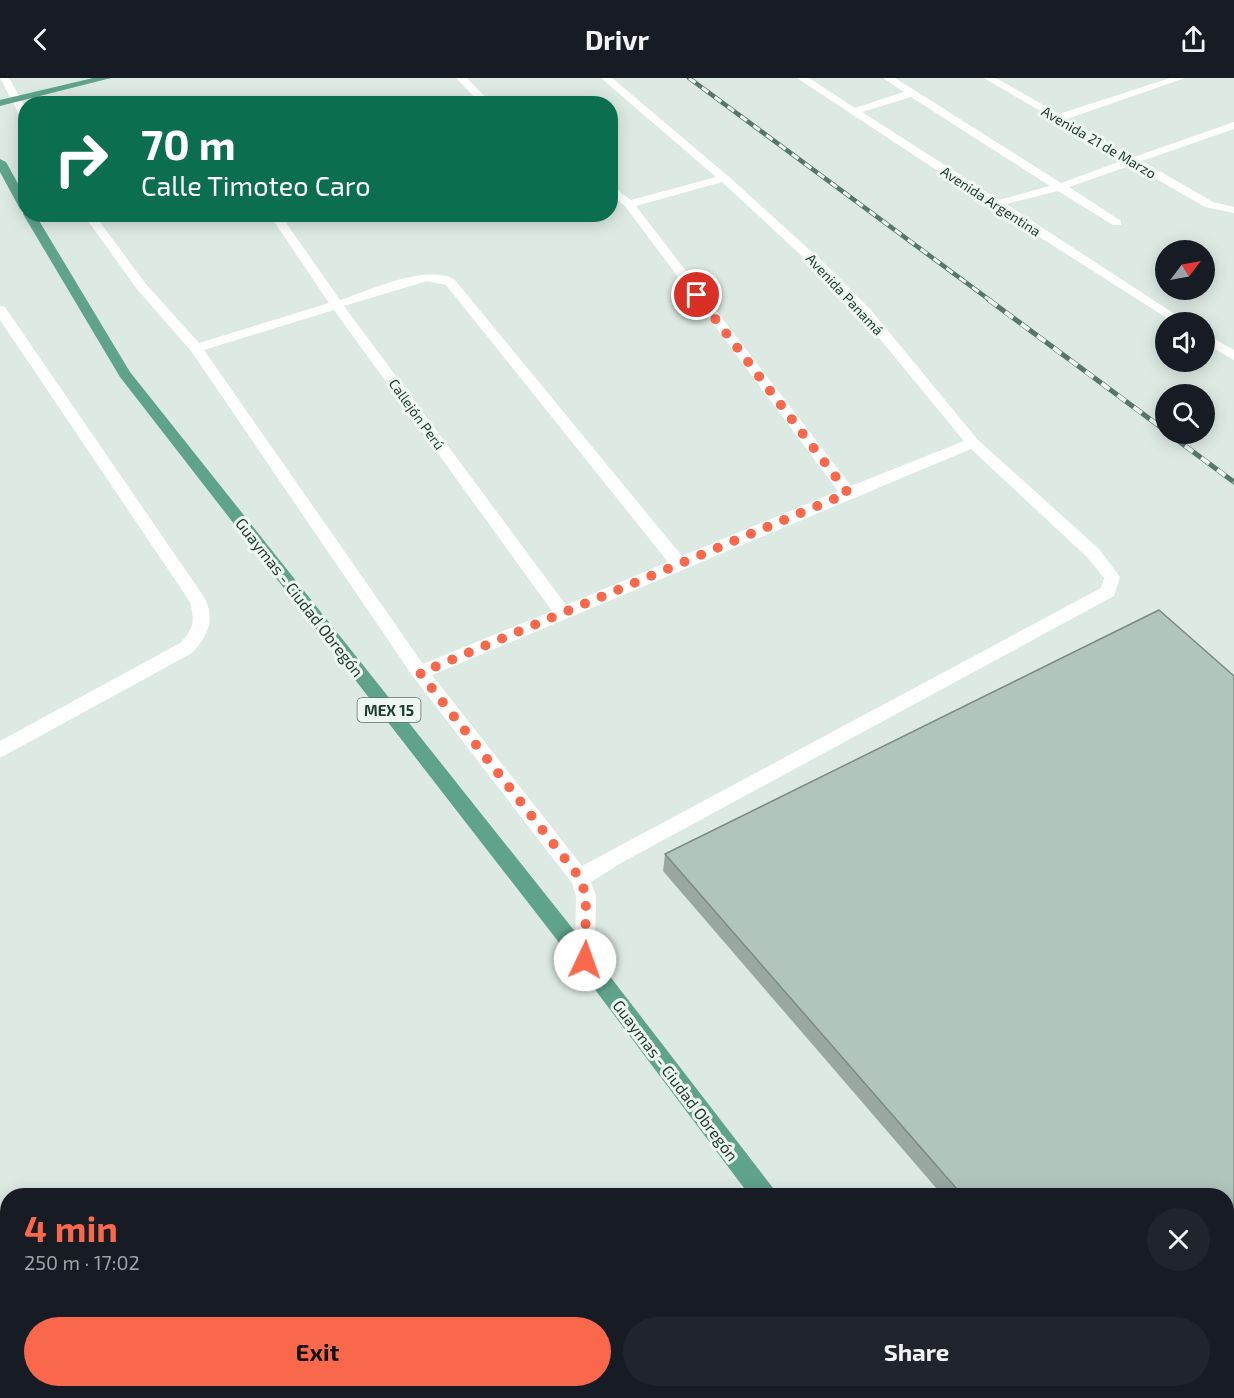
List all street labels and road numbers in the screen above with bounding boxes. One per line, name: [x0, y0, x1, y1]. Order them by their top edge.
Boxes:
street label: Avenida 21 de Marzo: [1039, 102, 1159, 182]
street label: Avenida Argentina: [938, 162, 1044, 240]
street label: Avenida Panamá: [803, 250, 887, 338]
street label: Callejón Perú: [386, 375, 448, 453]
street label: Guaymas - Ciudad Obregón: [232, 514, 368, 680]
road number: MEX 15: [358, 698, 420, 722]
street label: Guaymas - Ciudad Obregón: [609, 996, 743, 1164]

